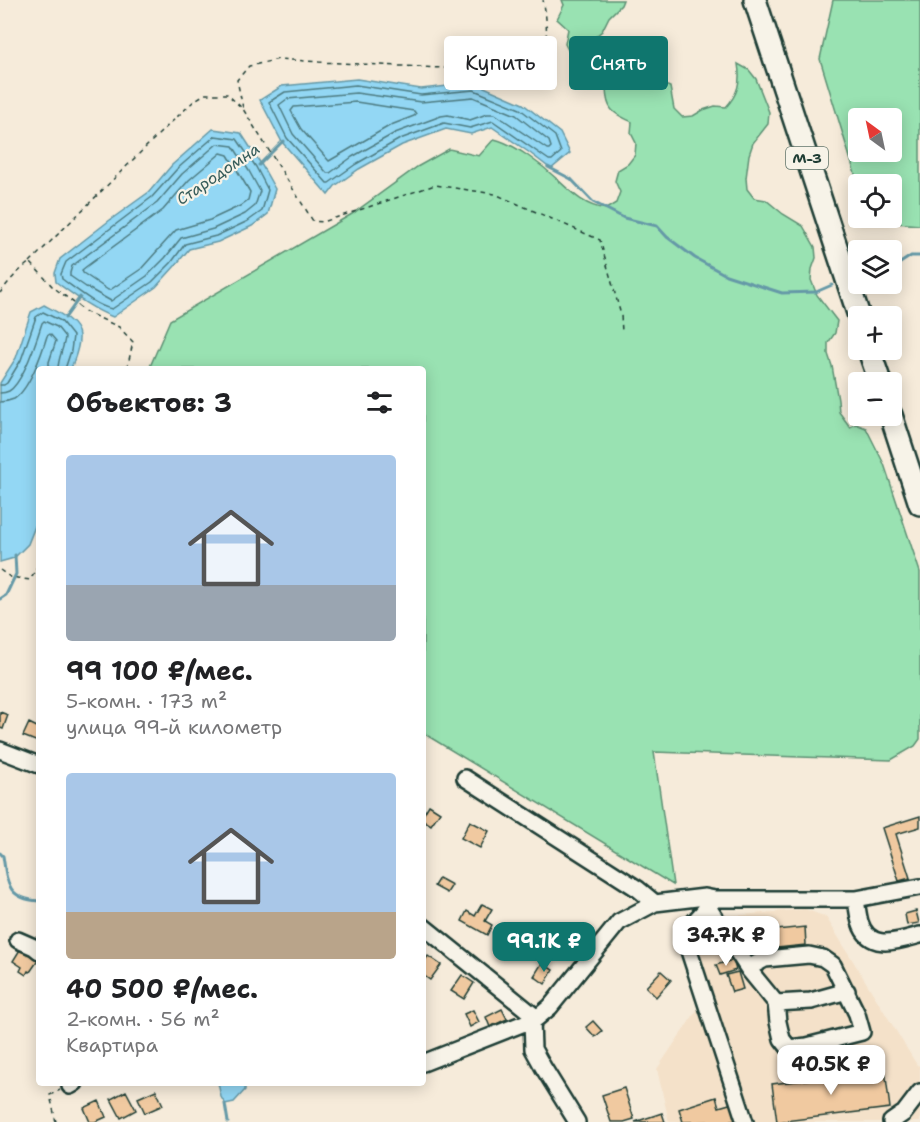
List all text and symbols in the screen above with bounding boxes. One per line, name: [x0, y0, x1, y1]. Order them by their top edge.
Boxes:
chip: Купить: [444, 36, 557, 90]
chip: Снять: [569, 36, 668, 90]
north arrow: [848, 108, 902, 162]
map controls: [848, 108, 902, 426]
water label: Стародомна: [172, 138, 264, 210]
road number: М-3: [786, 147, 828, 169]
button: locate: [848, 174, 902, 228]
button: layers: [848, 240, 902, 294]
button: +: [848, 306, 902, 360]
button: −: [848, 372, 902, 426]
text: Объектов: 3: [66, 385, 232, 420]
icon: filters: [363, 386, 396, 419]
icon: home: [177, 494, 285, 602]
text: 99 100 ₽/мес.: [66, 653, 253, 688]
text: 5-комн. · 173 m²: [66, 688, 227, 714]
text: улица 99-й километр: [66, 714, 282, 740]
icon: home: [177, 812, 285, 920]
pin: 34.7K ₽: [671, 916, 781, 967]
pin: 99.1K ₽: [489, 922, 599, 973]
text: 34.7K ₽: [687, 922, 765, 948]
text: 99.1K ₽: [506, 928, 582, 954]
text: 40 500 ₽/мес.: [66, 971, 258, 1006]
text: 2-комн. · 56 m²: [66, 1006, 220, 1032]
text: Квартира: [66, 1032, 158, 1058]
pin: 40.5K ₽: [776, 1045, 886, 1096]
text: 40.5K ₽: [791, 1051, 871, 1077]

